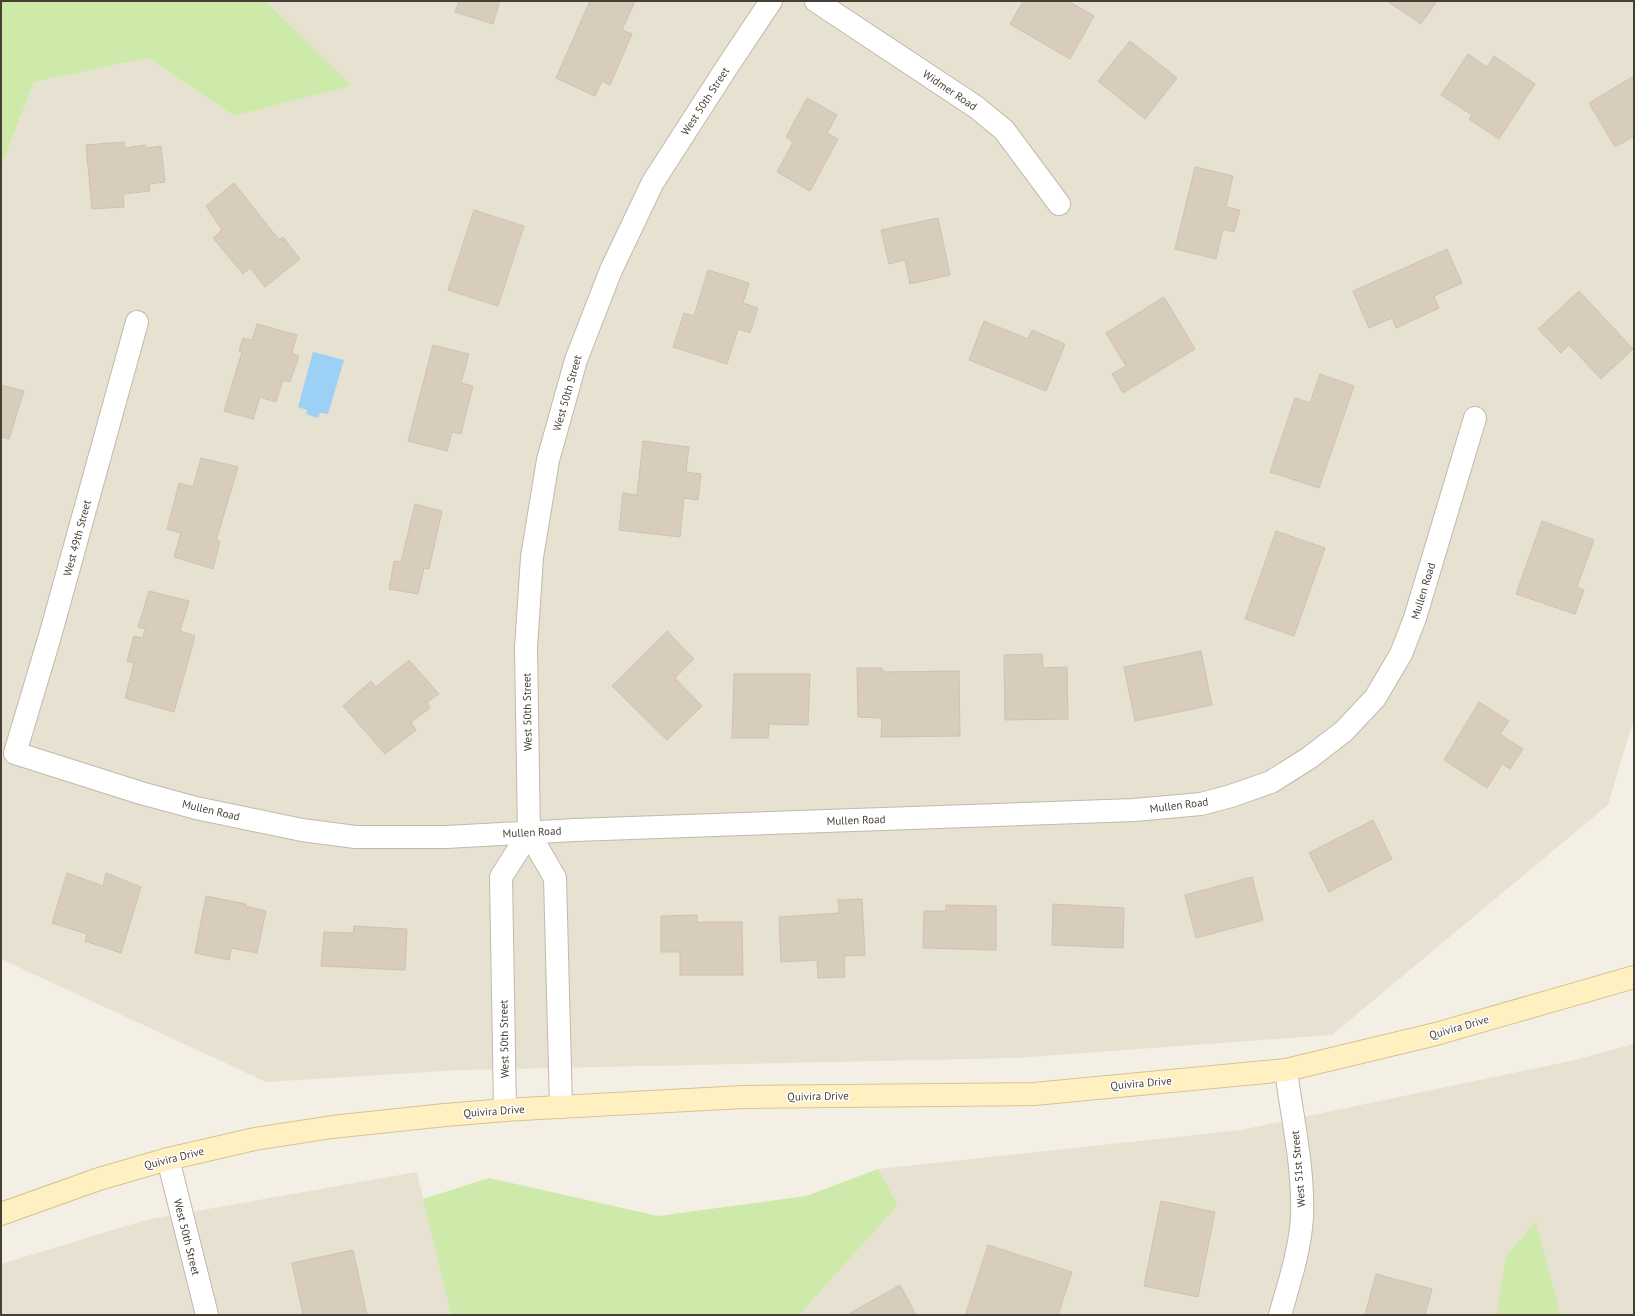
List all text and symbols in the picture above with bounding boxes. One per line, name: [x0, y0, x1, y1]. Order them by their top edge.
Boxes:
street label: West 50th Street: [678, 64, 732, 138]
street label: Widmer Road: [920, 67, 980, 113]
street label: West 50th Street: [549, 353, 585, 433]
street label: West 49th Street: [60, 498, 94, 578]
street label: Mullen Road: [1408, 561, 1438, 621]
street label: West 50th Street: [519, 672, 535, 751]
street label: Mullen Road: [1149, 794, 1209, 816]
street label: Mullen Road: [181, 797, 241, 823]
street label: Mullen Road: [826, 812, 886, 828]
street label: Mullen Road: [502, 823, 562, 841]
street label: West 50th Street: [496, 999, 512, 1078]
street label: Quivira Drive: [1428, 1012, 1491, 1042]
street label: Quivira Drive: [1110, 1073, 1173, 1093]
street label: Quivira Drive: [787, 1088, 849, 1104]
street label: Quivira Drive: [463, 1102, 526, 1120]
street label: West 51st Street: [1288, 1130, 1308, 1208]
street label: Quivira Drive: [143, 1144, 206, 1172]
street label: West 50th Street: [171, 1197, 203, 1277]

